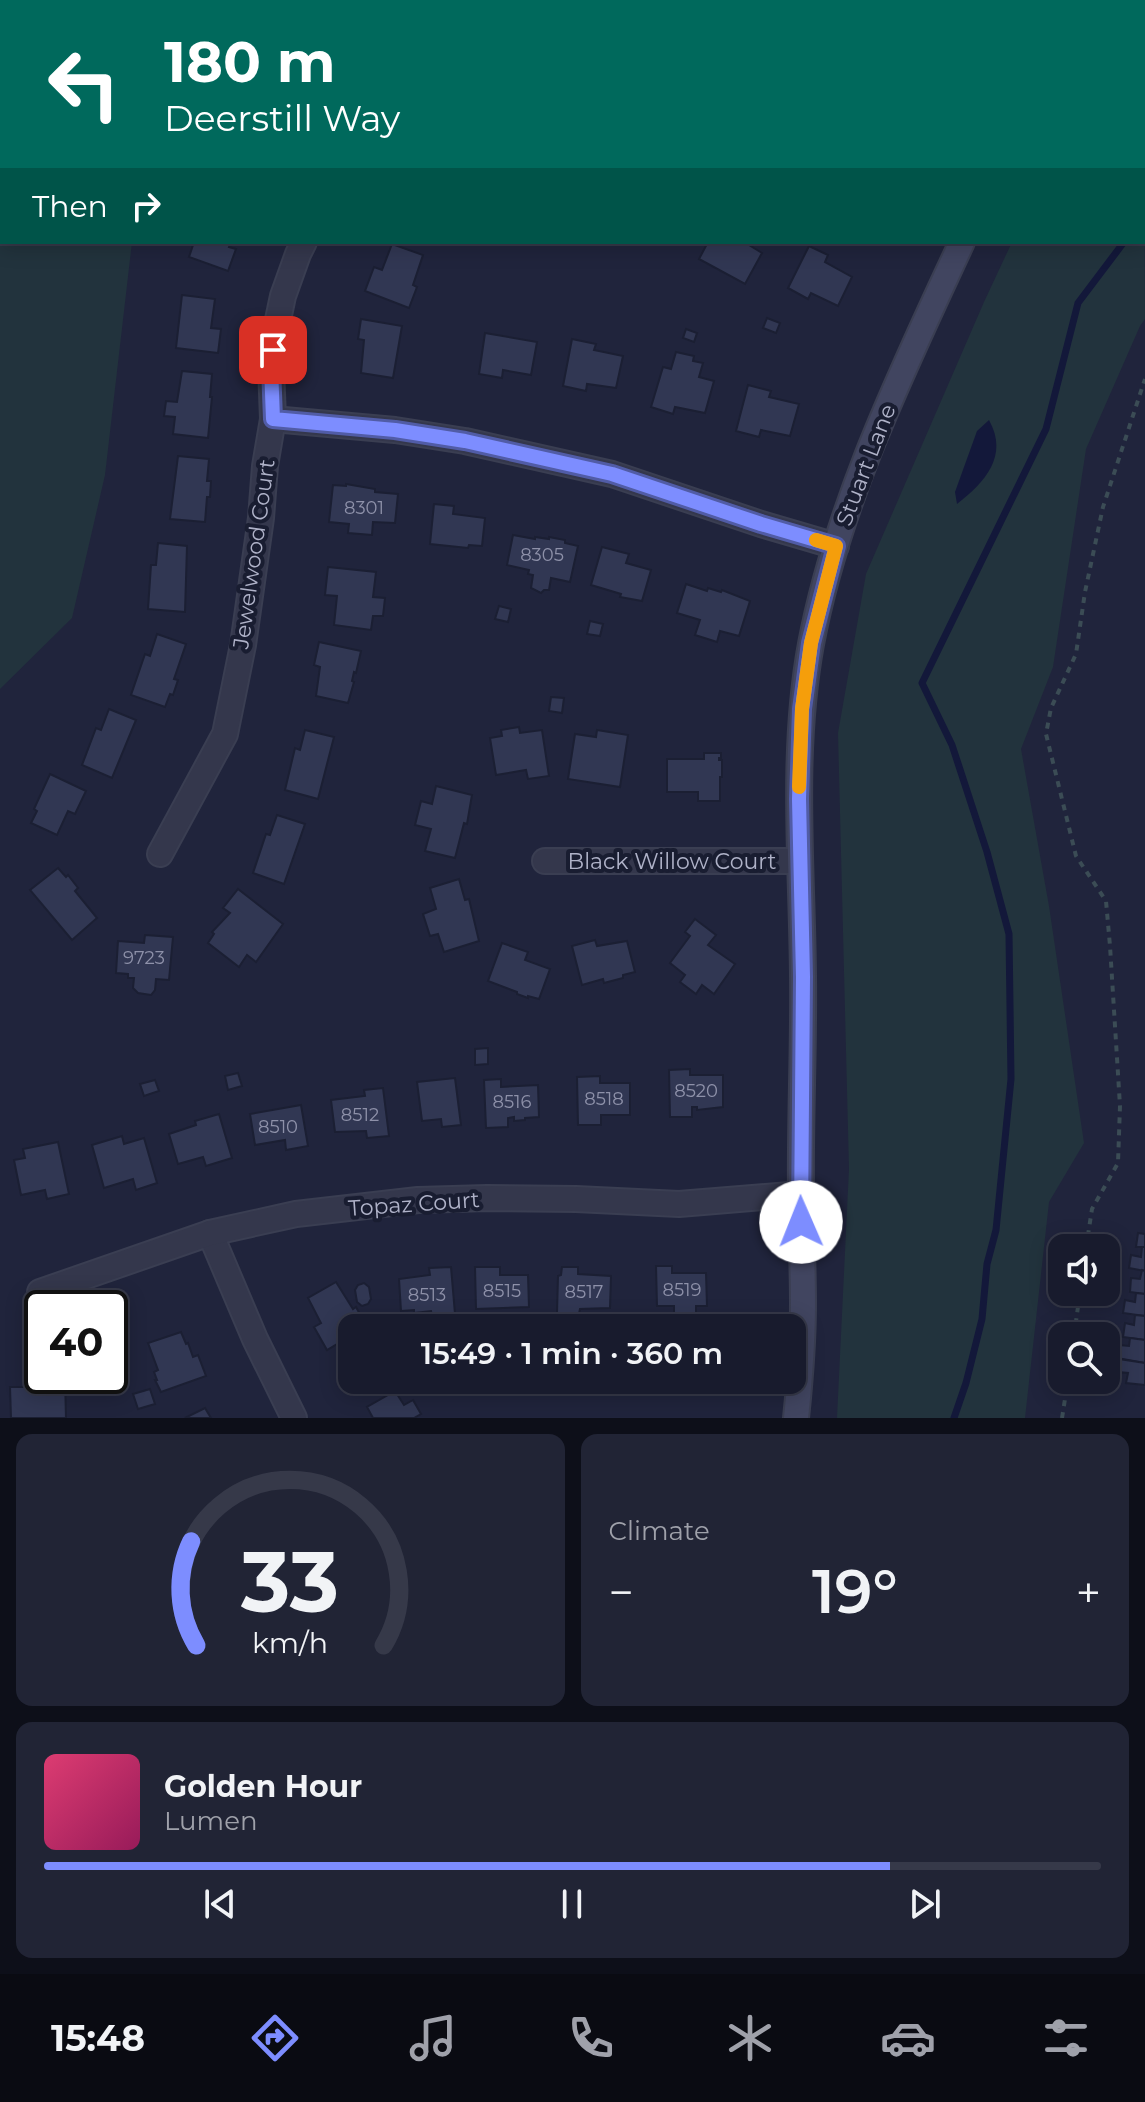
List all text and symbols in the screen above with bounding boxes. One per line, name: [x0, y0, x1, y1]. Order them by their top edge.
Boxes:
text: 180 m: [164, 28, 336, 96]
icon: left: [32, 32, 136, 136]
text: Deerstill Way: [164, 96, 400, 140]
icon: right: [124, 184, 168, 228]
text: Then: [32, 188, 108, 225]
pin: [239, 316, 307, 384]
icon: arrive: [251, 328, 295, 372]
street label: Stuart Lane: [830, 400, 902, 530]
street label: Jewelwood Court: [227, 457, 281, 652]
house number: 8301: [344, 497, 384, 519]
house number: 8305: [520, 544, 564, 566]
street label: Black Willow Court: [568, 848, 776, 875]
house number: 9723: [123, 947, 165, 969]
house number: 8520: [674, 1080, 718, 1102]
house number: 8518: [584, 1088, 624, 1110]
house number: 8516: [492, 1091, 532, 1113]
house number: 8512: [341, 1104, 379, 1126]
house number: 8510: [258, 1116, 298, 1138]
position arrow: [759, 1180, 843, 1264]
street label: Topaz Court: [347, 1186, 481, 1222]
map controls: [1048, 1234, 1120, 1394]
button: sound: [1048, 1234, 1120, 1306]
house number: 8519: [662, 1279, 702, 1301]
house number: 8515: [483, 1280, 521, 1302]
house number: 8517: [565, 1281, 603, 1303]
house number: 8513: [408, 1284, 446, 1306]
speed limit sign: 40: [24, 1290, 128, 1394]
button: search: [1048, 1322, 1120, 1394]
text: 15:49 · 1 min · 360 m: [421, 1335, 723, 1372]
text: Climate: [609, 1515, 710, 1547]
text: 33: [240, 1531, 339, 1633]
text: 19°: [812, 1555, 898, 1628]
text: −: [609, 1565, 634, 1619]
text: +: [1076, 1565, 1101, 1619]
text: km/h: [252, 1625, 328, 1660]
text: Golden Hour: [164, 1768, 362, 1805]
text: Lumen: [164, 1805, 257, 1837]
icon: previous: [198, 1882, 242, 1926]
icon: pause: [550, 1882, 594, 1926]
icon: next: [903, 1882, 947, 1926]
icon: directions: [247, 2010, 303, 2066]
icon: music: [405, 2010, 461, 2066]
icon: phone: [563, 2010, 619, 2066]
icon: climate: [722, 2010, 778, 2066]
icon: car: [880, 2010, 936, 2066]
icon: filters: [1038, 2010, 1094, 2066]
text: 15:48: [51, 2016, 145, 2060]

